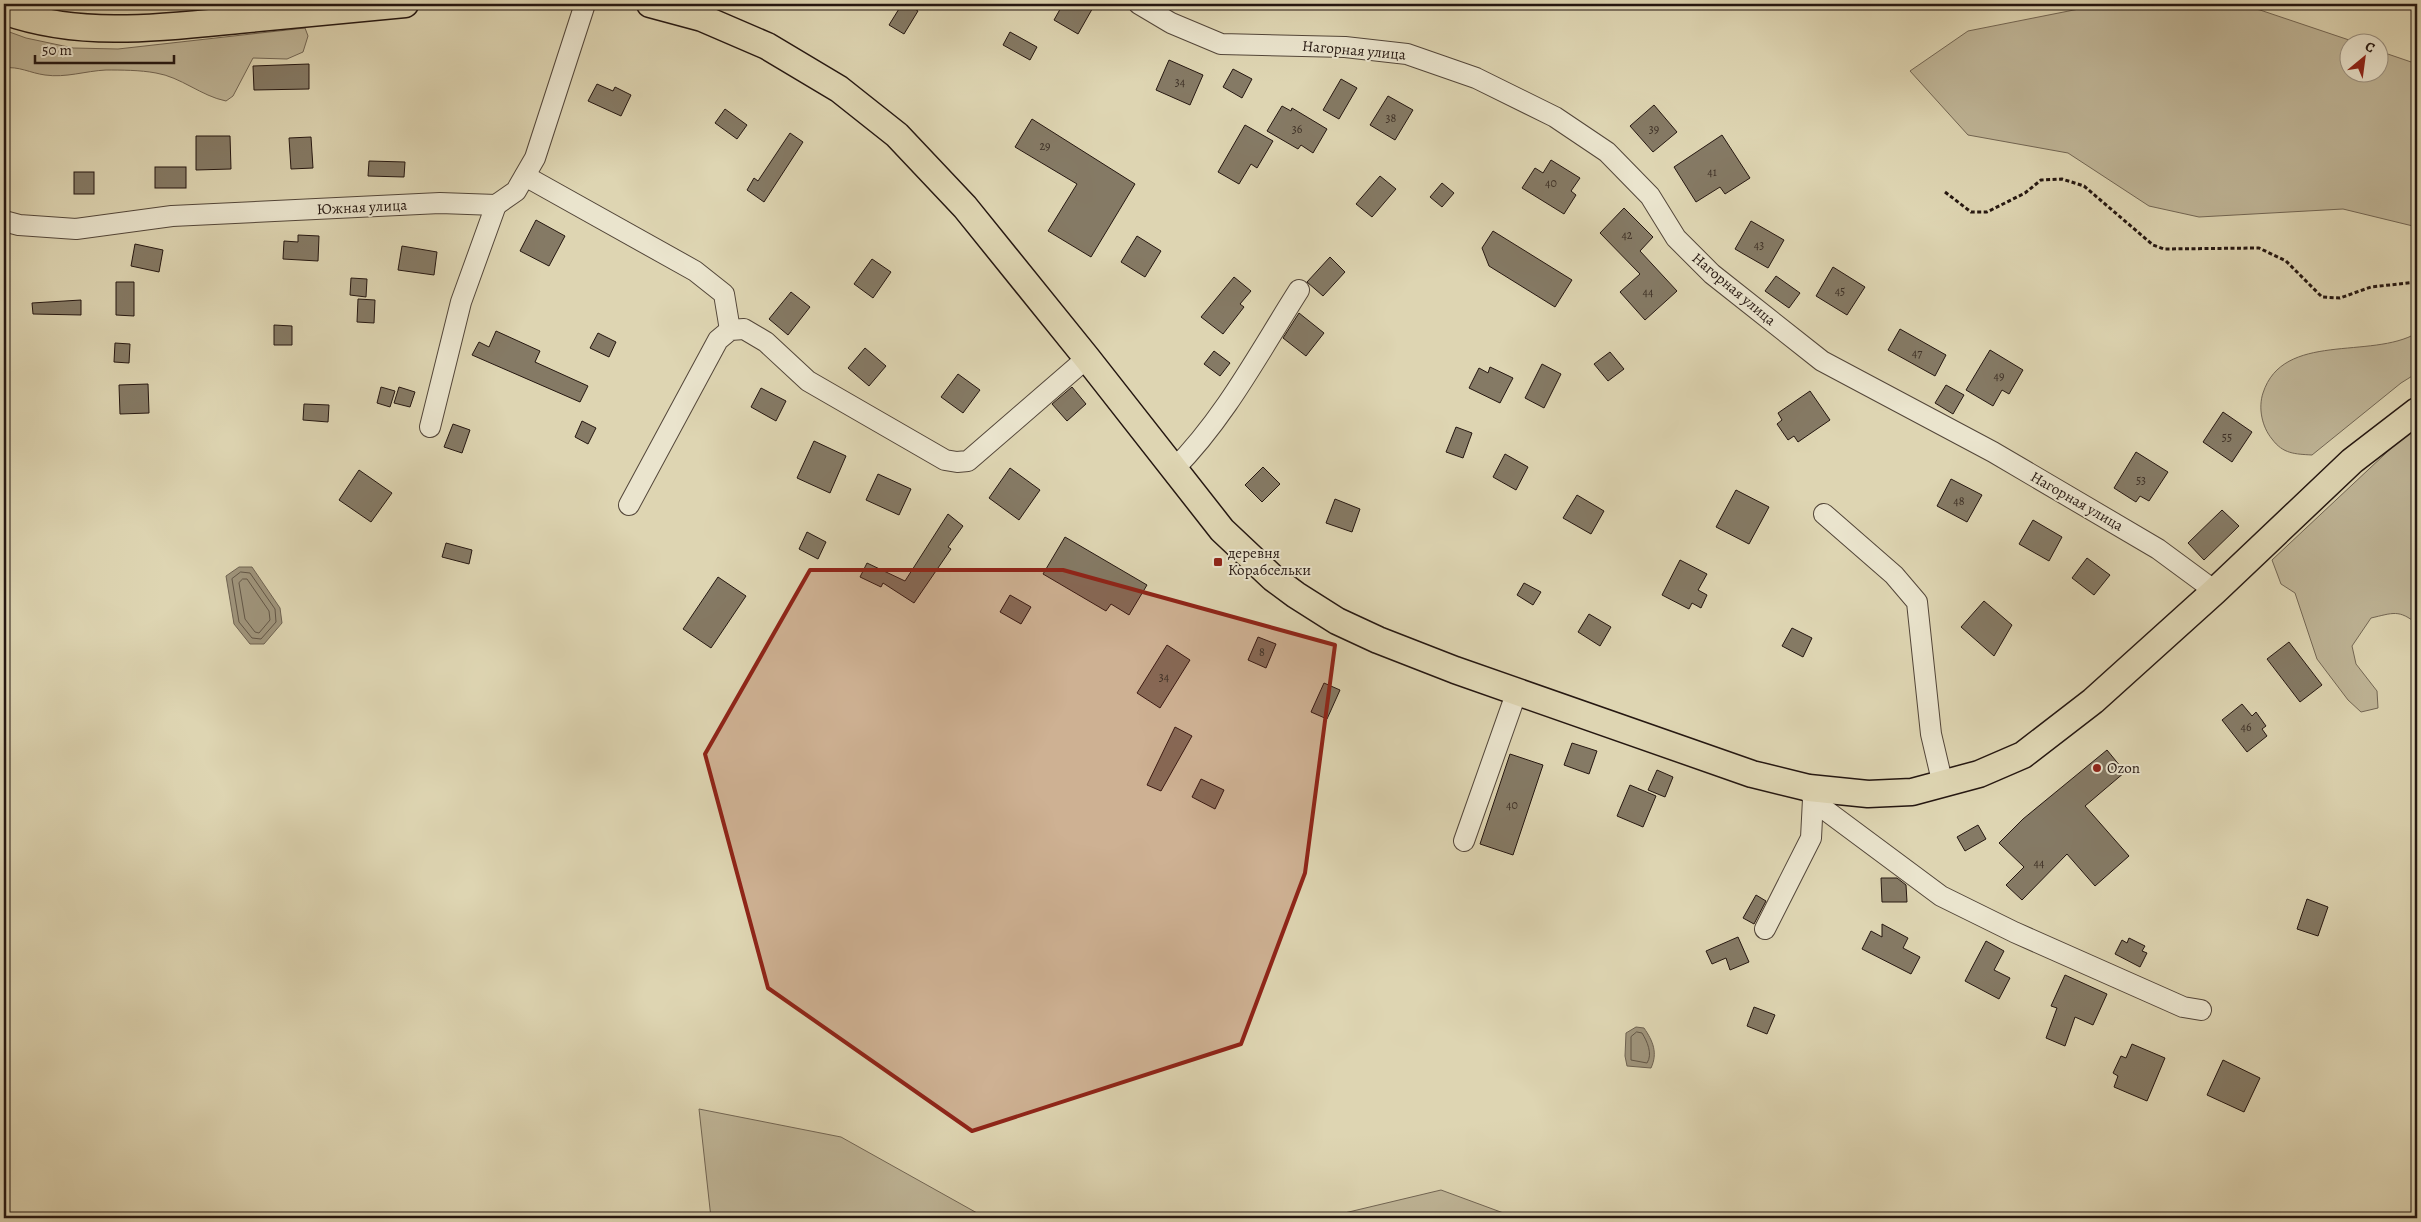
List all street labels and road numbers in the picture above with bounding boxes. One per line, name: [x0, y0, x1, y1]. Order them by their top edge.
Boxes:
street label: Нагорная улица: [1301, 36, 1407, 64]
street label: Южная улица: [316, 195, 408, 219]
street label: Нагорная улица: [1688, 248, 1780, 330]
street label: Нагорная улица: [2027, 466, 2127, 536]

